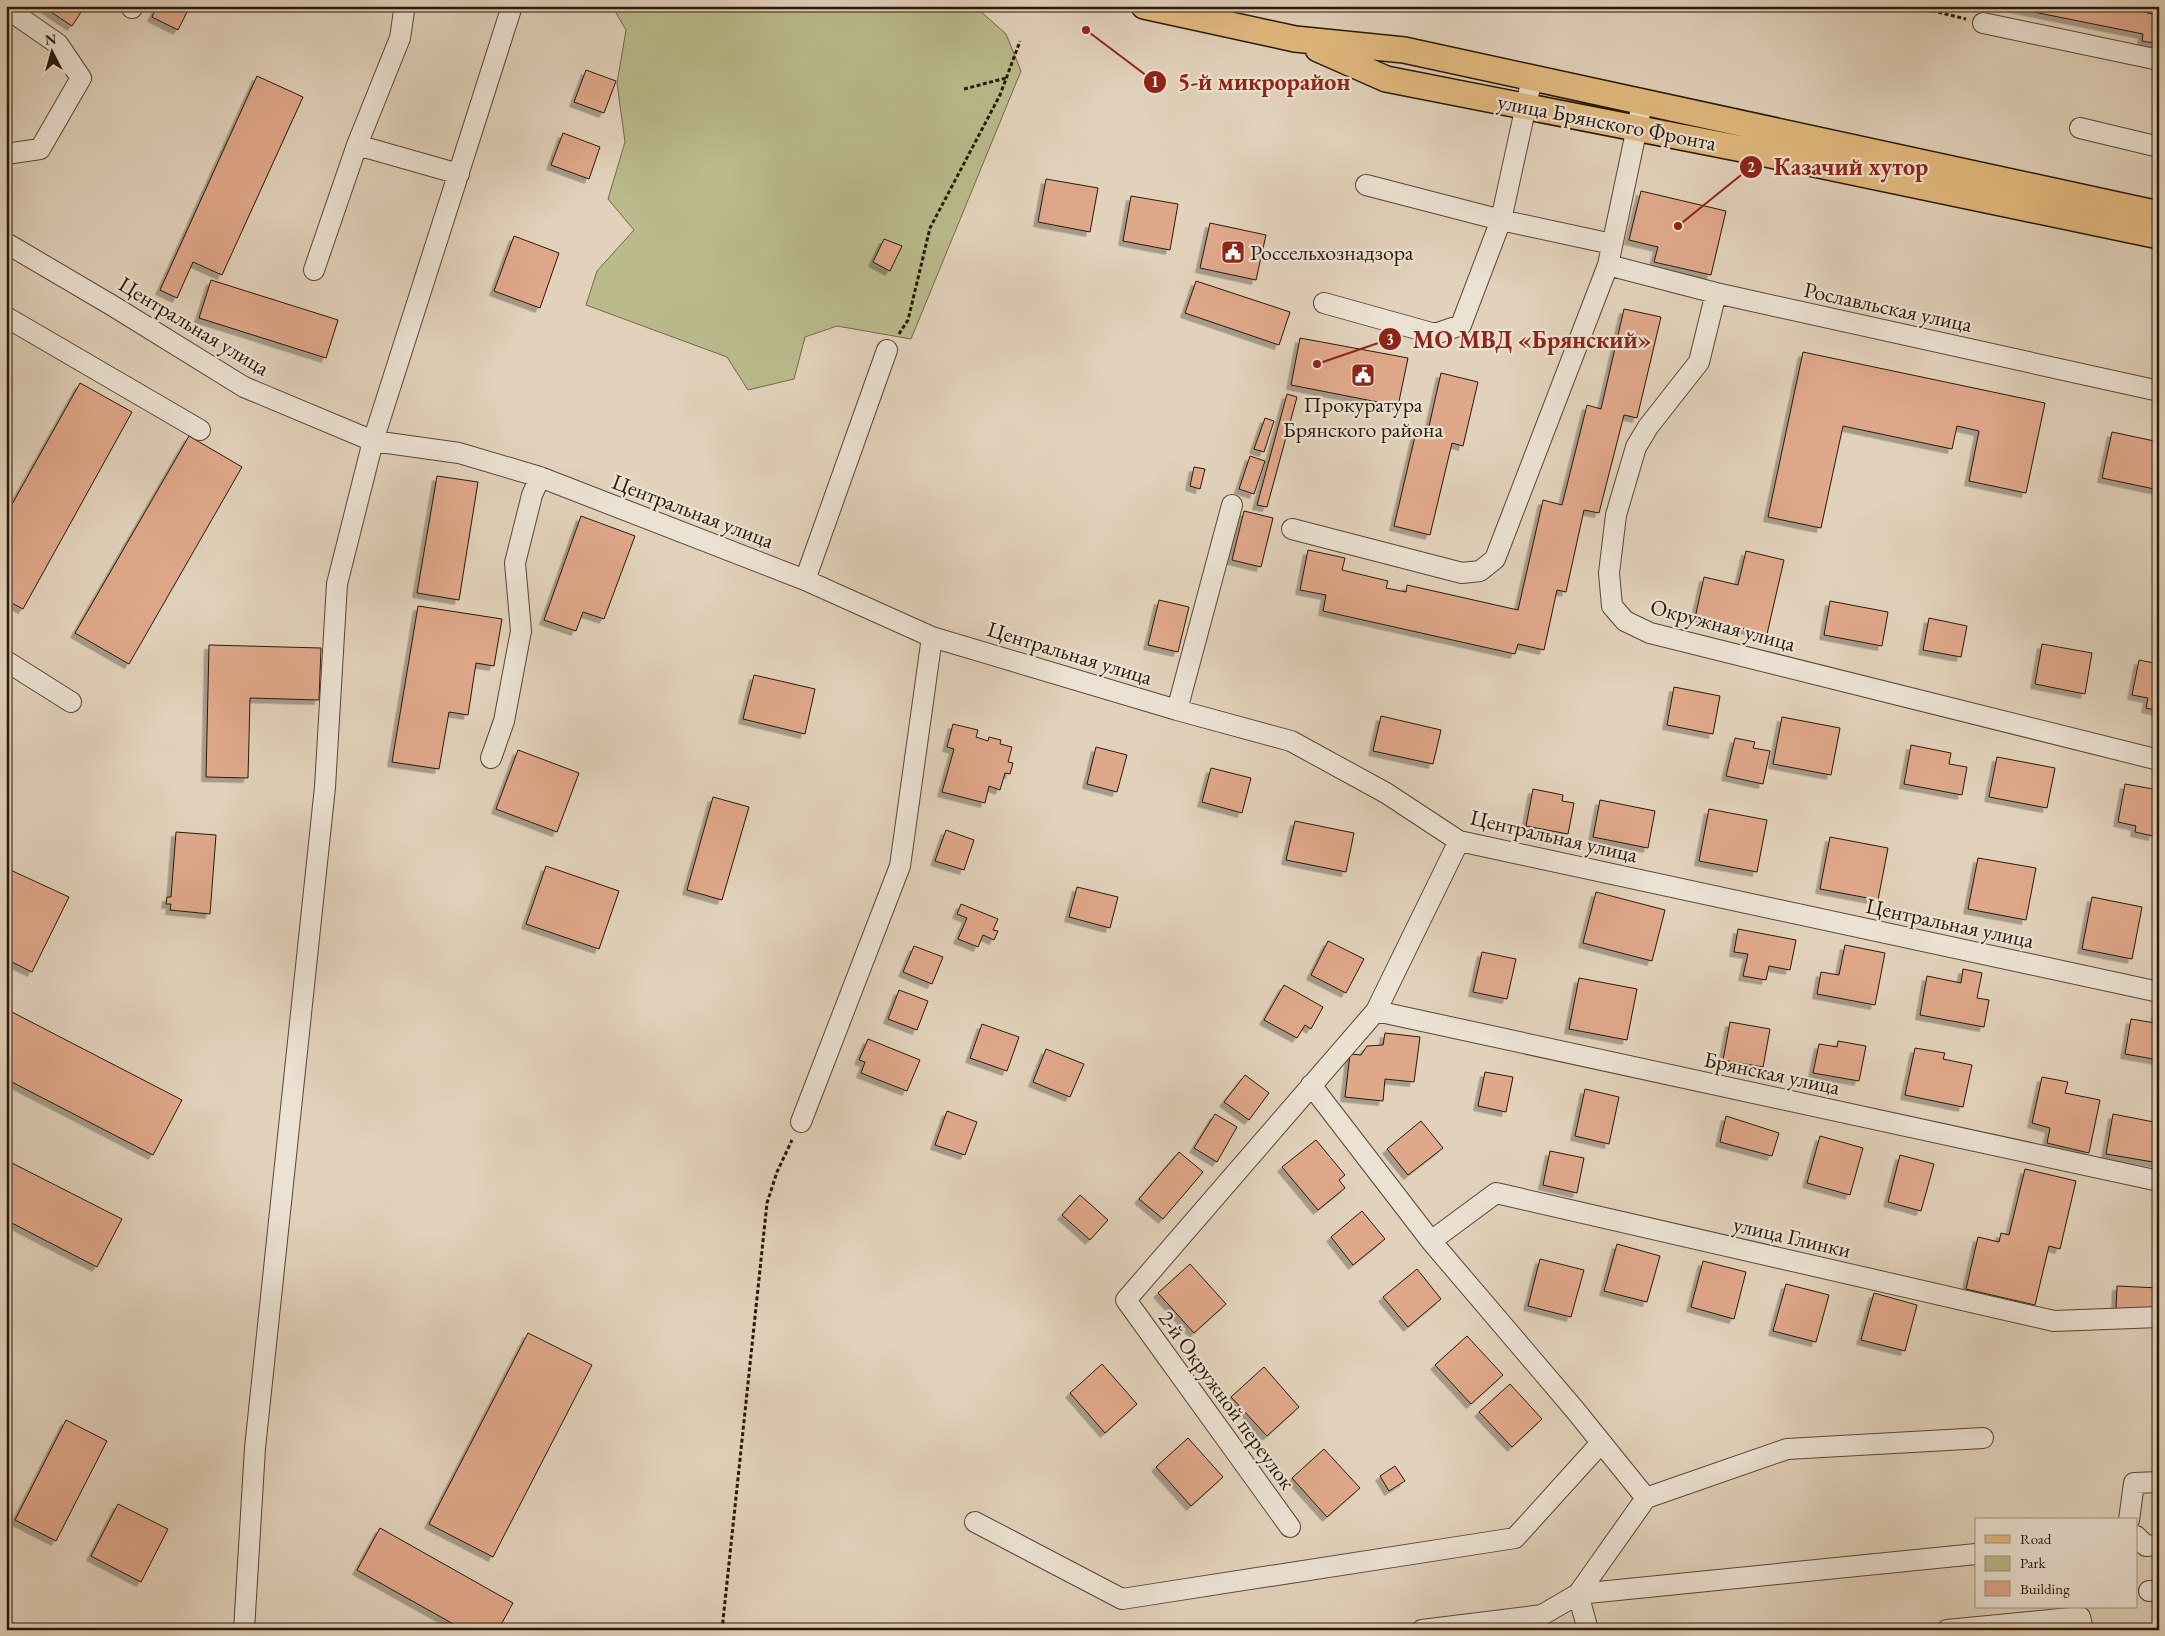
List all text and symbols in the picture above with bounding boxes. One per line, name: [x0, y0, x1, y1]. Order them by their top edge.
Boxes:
north arrow: [28, 28, 78, 78]
text: N: [44, 29, 58, 49]
callout: 5-й микрорайон: [1143, 62, 1360, 101]
text: 5-й микрорайон: [1178, 66, 1350, 97]
text: 1: [1151, 72, 1159, 91]
street label: улица Брянского Фронта: [1495, 87, 1719, 157]
callout: Казачий хутор: [1739, 147, 1938, 186]
text: Казачий хутор: [1774, 151, 1928, 183]
text: 2: [1747, 157, 1755, 176]
place label: Россельхознадзора: [1250, 238, 1414, 267]
public building icon: Россельхознадзора: [1220, 239, 1246, 265]
street label: Центральная улица: [113, 270, 275, 383]
street label: Рославльская улица: [1801, 275, 1975, 339]
callout: МО МВД «Брянский»: [1378, 320, 1662, 359]
text: МО МВД «Брянский»: [1413, 324, 1651, 355]
text: 3: [1386, 330, 1394, 349]
public building icon: Прокуратура Брянского района: [1350, 362, 1376, 388]
place label: Прокуратура Брянского района: [1283, 390, 1443, 444]
street label: Центральная улица: [608, 467, 778, 555]
street label: Окружная улица: [1647, 592, 1799, 658]
street label: Центральная улица: [984, 614, 1156, 692]
street label: Центральная улица: [1467, 803, 1641, 869]
street label: Центральная улица: [1863, 891, 2037, 955]
street label: Брянская улица: [1701, 1044, 1843, 1102]
street label: улица Глинки: [1730, 1209, 1854, 1265]
street label: 2-й Окружной переулок: [1152, 1305, 1302, 1496]
legend: [1975, 1518, 2138, 1608]
text: Road: [2020, 1529, 2052, 1548]
text: Park: [2020, 1553, 2047, 1572]
text: Building: [2020, 1579, 2070, 1598]

